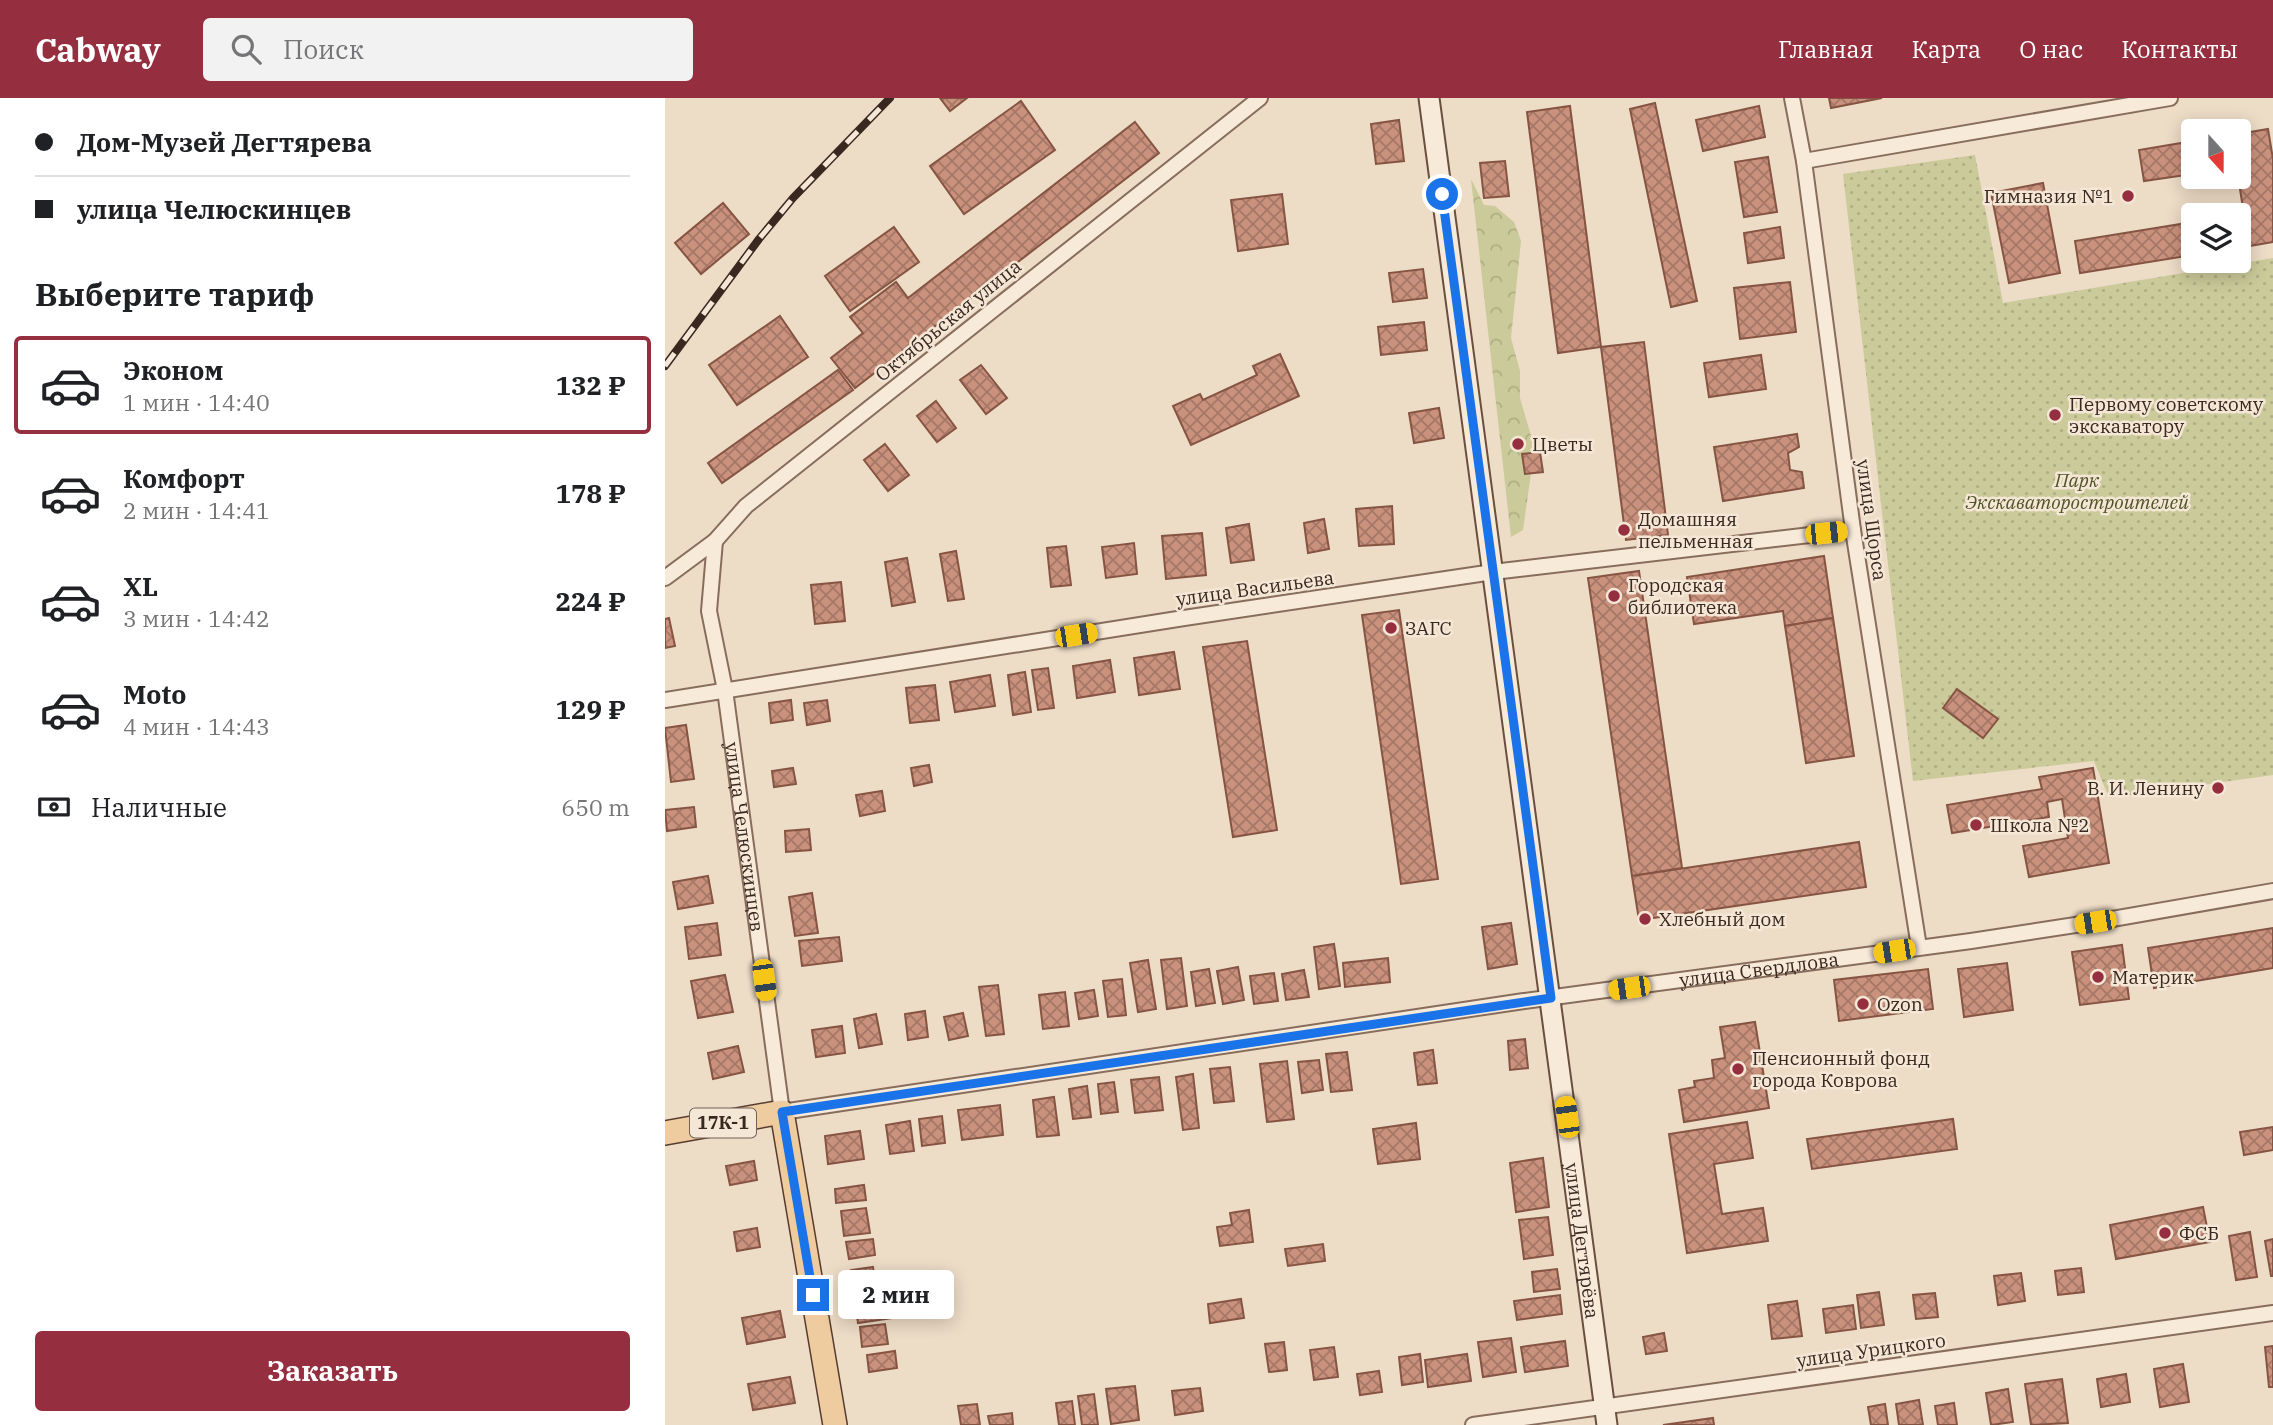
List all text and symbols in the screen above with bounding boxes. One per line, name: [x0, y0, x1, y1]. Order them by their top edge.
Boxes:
search box: [203, 18, 693, 81]
text: Cabway: [35, 28, 161, 71]
icon: search: [227, 30, 265, 68]
text: Поиск: [283, 32, 364, 66]
text: Главная: [1778, 33, 1874, 65]
text: Карта: [1912, 33, 1981, 65]
text: О нас: [2019, 33, 2083, 65]
text: Контакты: [2121, 33, 2238, 65]
north arrow: [2181, 119, 2251, 189]
map controls: [2181, 119, 2251, 273]
text: Дом-Музей Дегтярева: [77, 125, 372, 159]
route start: [1426, 178, 1458, 210]
place label: Гимназия №1: [1984, 184, 2114, 208]
marker: Гимназия №1: [2120, 188, 2136, 204]
text: улица Челюскинцев: [77, 192, 351, 226]
button: layers: [2181, 203, 2251, 273]
street label: Октябрьская улица: [870, 254, 1026, 386]
text: Выберите тариф: [35, 273, 315, 315]
text: Эконом: [123, 353, 224, 387]
icon: car: [39, 354, 102, 417]
text: 132 ₽: [555, 368, 626, 402]
text: 1 мин · 14:40: [123, 387, 270, 417]
place label: Первому советскому экскаватору: [2069, 392, 2264, 438]
marker: Первому советскому экскаватору: [2047, 407, 2063, 423]
place label: Цветы: [1532, 432, 1593, 456]
marker: Цветы: [1510, 436, 1526, 452]
street label: улица Щорса: [1852, 458, 1892, 582]
text: Комфорт: [123, 461, 245, 495]
icon: car: [39, 462, 102, 525]
park label: Парк Экскаваторостроителей: [1965, 468, 2189, 514]
text: 178 ₽: [555, 476, 626, 510]
text: 2 мин · 14:41: [123, 495, 270, 525]
place label: Домашняя пельменная: [1638, 507, 1753, 553]
car: [1805, 520, 1848, 546]
marker: Домашняя пельменная: [1616, 522, 1632, 538]
street label: улица Васильева: [1174, 565, 1336, 611]
text: XL: [123, 569, 158, 603]
icon: car: [39, 570, 102, 633]
place label: Городская библиотека: [1628, 573, 1737, 619]
text: 224 ₽: [555, 584, 626, 618]
marker: Городская библиотека: [1606, 588, 1622, 604]
text: 3 мин · 14:42: [123, 603, 270, 633]
place label: ЗАГС: [1405, 616, 1452, 640]
marker: ЗАГС: [1383, 620, 1399, 636]
car: [1054, 621, 1099, 649]
text: Moto: [123, 677, 186, 711]
icon: car: [39, 678, 102, 741]
text: 129 ₽: [555, 692, 626, 726]
text: 4 мин · 14:43: [123, 711, 270, 741]
street label: улица Челюскинцев: [720, 741, 770, 933]
place label: В. И. Ленину: [2087, 776, 2205, 800]
marker: В. И. Ленину: [2210, 780, 2226, 796]
icon: cash: [35, 788, 73, 826]
text: Наличные: [91, 790, 227, 824]
text: 650 m: [561, 792, 630, 822]
place label: Школа №2: [1990, 813, 2090, 837]
marker: Школа №2: [1968, 817, 1984, 833]
place label: Хлебный дом: [1659, 907, 1785, 931]
car: [2073, 908, 2118, 936]
marker: Хлебный дом: [1637, 911, 1653, 927]
car: [1872, 937, 1917, 965]
street label: улица Свердлова: [1678, 947, 1840, 992]
car: [751, 958, 778, 1002]
place label: Материк: [2112, 965, 2194, 989]
marker: Материк: [2090, 969, 2106, 985]
car: [1607, 975, 1652, 1001]
place label: Ozon: [1877, 992, 1923, 1016]
marker: Ozon: [1855, 996, 1871, 1012]
place label: Пенсионный фонд города Коврова: [1752, 1046, 1930, 1092]
marker: Пенсионный фонд города Коврова: [1730, 1061, 1746, 1077]
car: [1554, 1095, 1581, 1139]
road number: 17К-1: [690, 1108, 756, 1138]
street label: улица Дегтярёва: [1560, 1161, 1605, 1320]
place label: ФСБ: [2179, 1221, 2219, 1245]
marker: ФСБ: [2157, 1225, 2173, 1241]
callout: 2 мин: [837, 1270, 953, 1320]
route end: [797, 1279, 829, 1311]
text: 2 мин: [862, 1279, 930, 1309]
street label: улица Урицкого: [1795, 1328, 1947, 1372]
button: Заказать: [35, 1331, 630, 1411]

